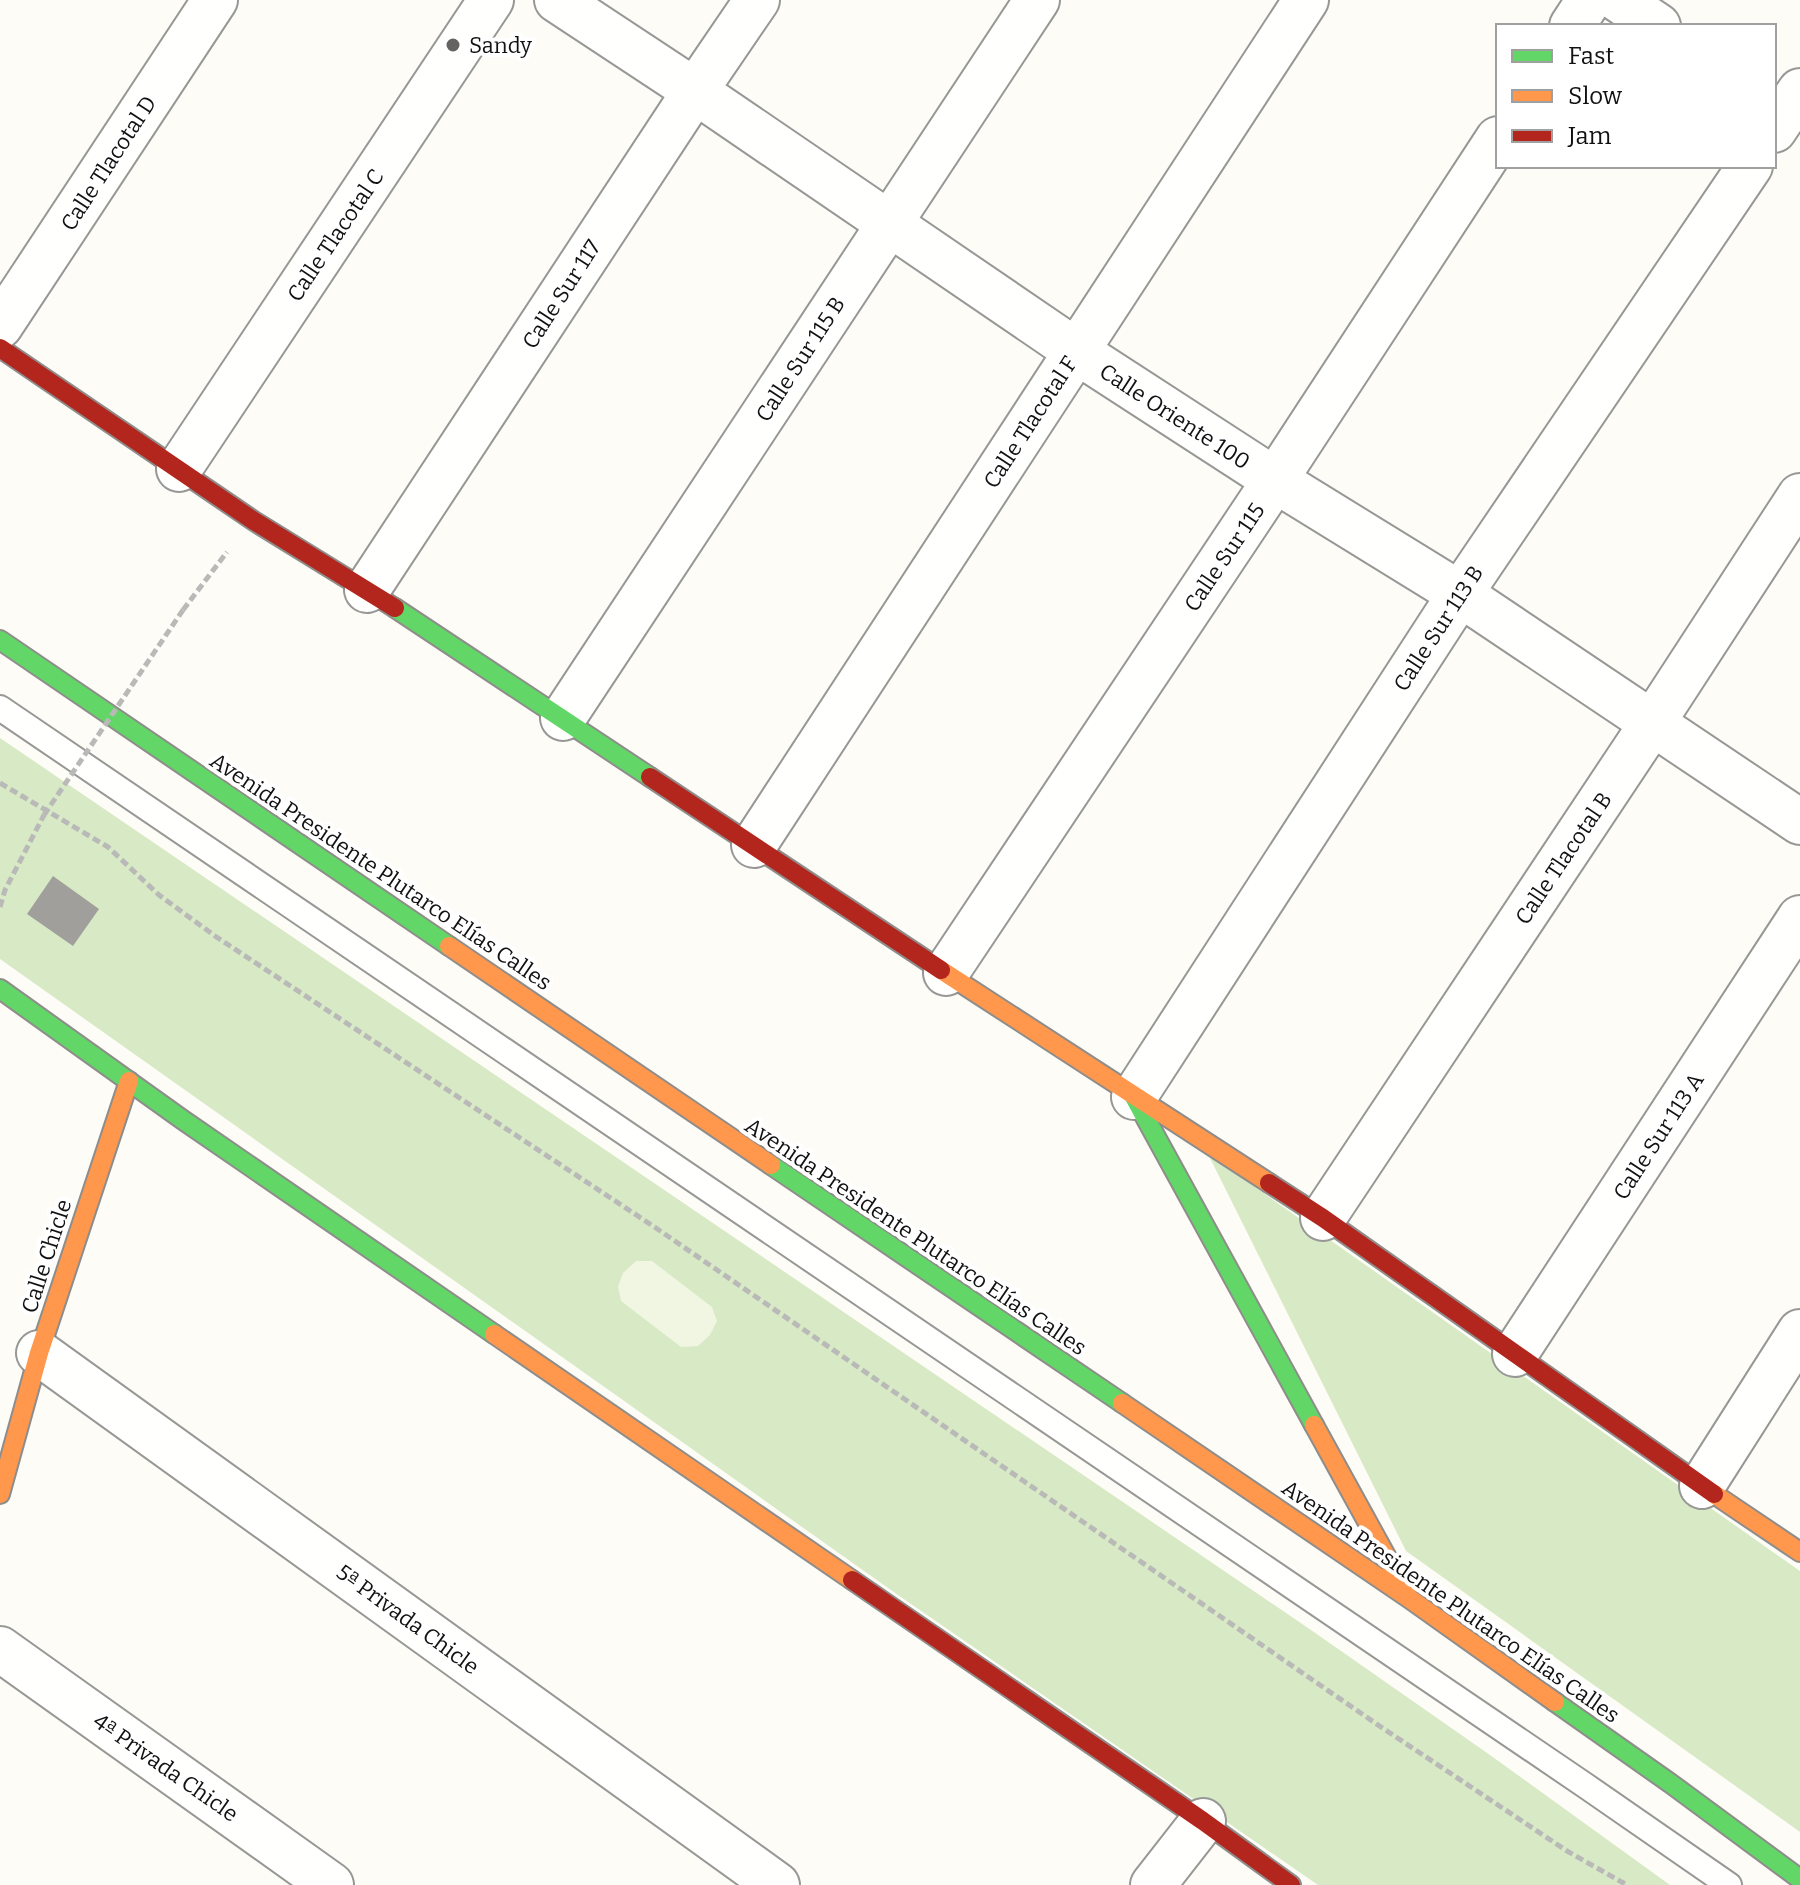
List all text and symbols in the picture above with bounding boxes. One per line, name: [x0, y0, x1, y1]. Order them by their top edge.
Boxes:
legend: [1496, 24, 1776, 168]
place label: Sandy: [469, 32, 532, 59]
marker: Sandy: [444, 36, 462, 54]
text: Fast: [1568, 42, 1614, 70]
text: Slow: [1568, 82, 1623, 110]
street label: Calle Tlacotal D: [55, 91, 162, 236]
text: Jam: [1567, 122, 1612, 150]
street label: Calle Tlacotal C: [281, 164, 390, 307]
street label: Calle Sur 117: [516, 235, 607, 354]
street label: Calle Sur 115 B: [750, 292, 851, 427]
street label: Calle Tlacotal F: [978, 351, 1083, 493]
street label: Calle Oriente 100: [1094, 358, 1255, 475]
street label: Calle Sur 115: [1178, 498, 1271, 617]
street label: Calle Sur 113 B: [1388, 560, 1489, 696]
street label: Avenida Presidente Plutarco Elías Calles: [205, 747, 556, 996]
street label: Calle Tlacotal B: [1509, 787, 1618, 930]
street label: Calle Sur 113 A: [1607, 1067, 1710, 1205]
street label: Avenida Presidente Plutarco Elías Calles: [740, 1112, 1091, 1361]
street label: Calle Chicle: [15, 1196, 78, 1316]
street label: Avenida Presidente Plutarco Elías Calles: [1277, 1474, 1625, 1729]
street label: 5ª Privada Chicle: [331, 1559, 484, 1680]
street label: 4ª Privada Chicle: [88, 1707, 243, 1827]

